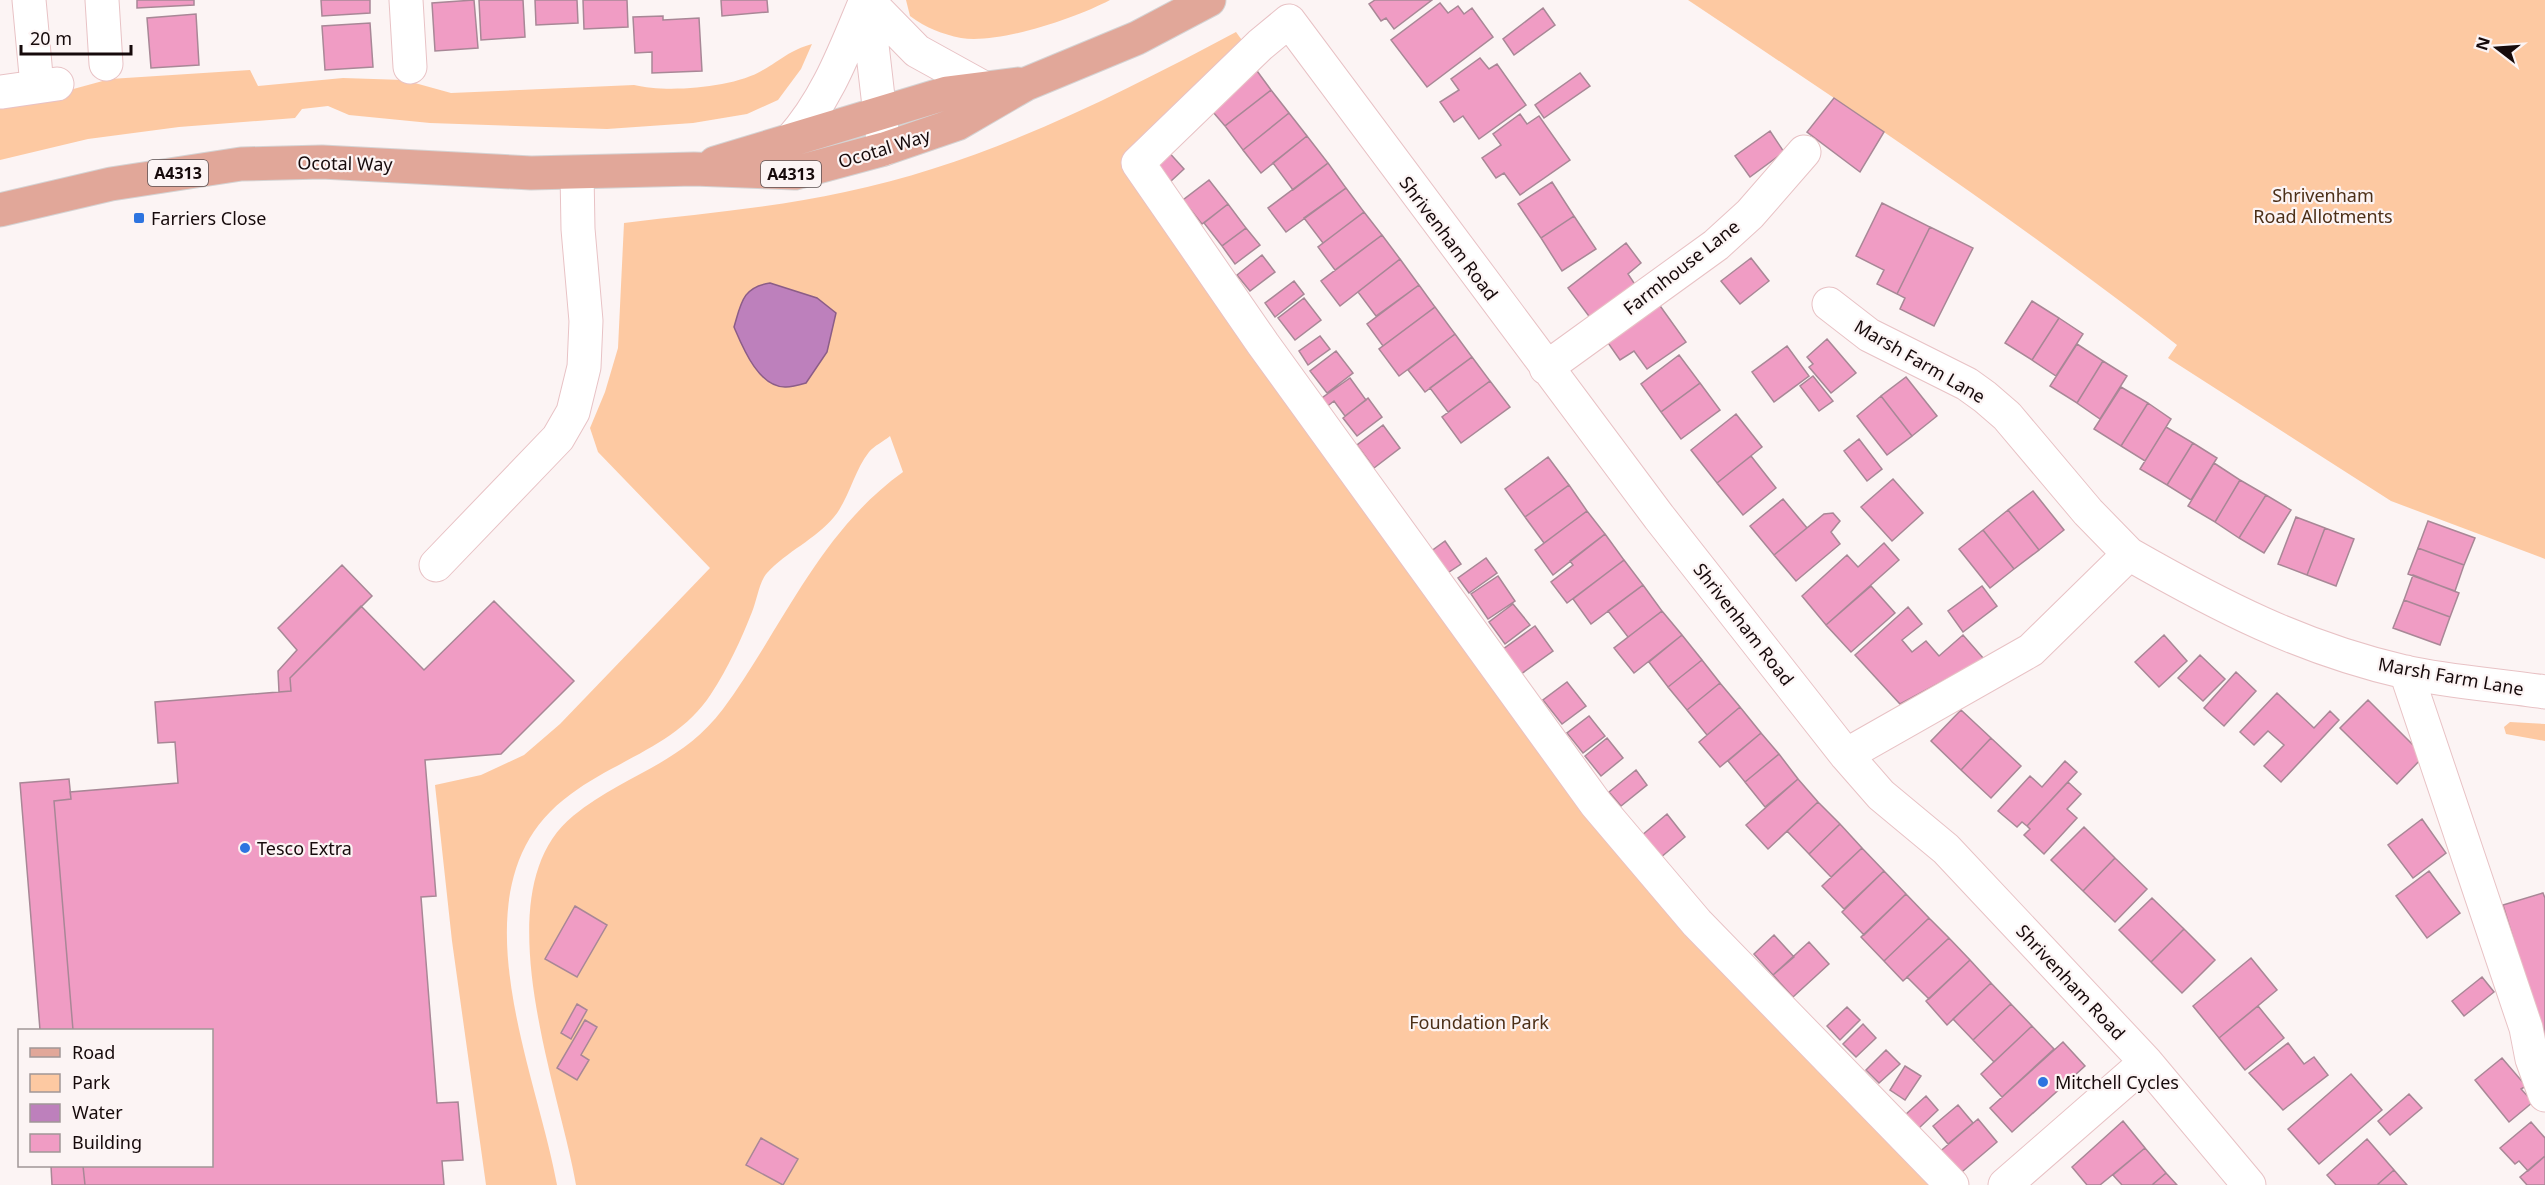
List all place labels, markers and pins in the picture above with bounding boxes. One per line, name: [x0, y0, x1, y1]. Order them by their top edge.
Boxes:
place label: Farriers Close: [151, 206, 267, 230]
marker: Farriers Close: [132, 211, 146, 225]
place label: Tesco Extra: [257, 836, 352, 860]
marker: Tesco Extra: [238, 841, 252, 855]
place label: Mitchell Cycles: [2055, 1070, 2179, 1094]
marker: Mitchell Cycles: [2036, 1075, 2050, 1089]

